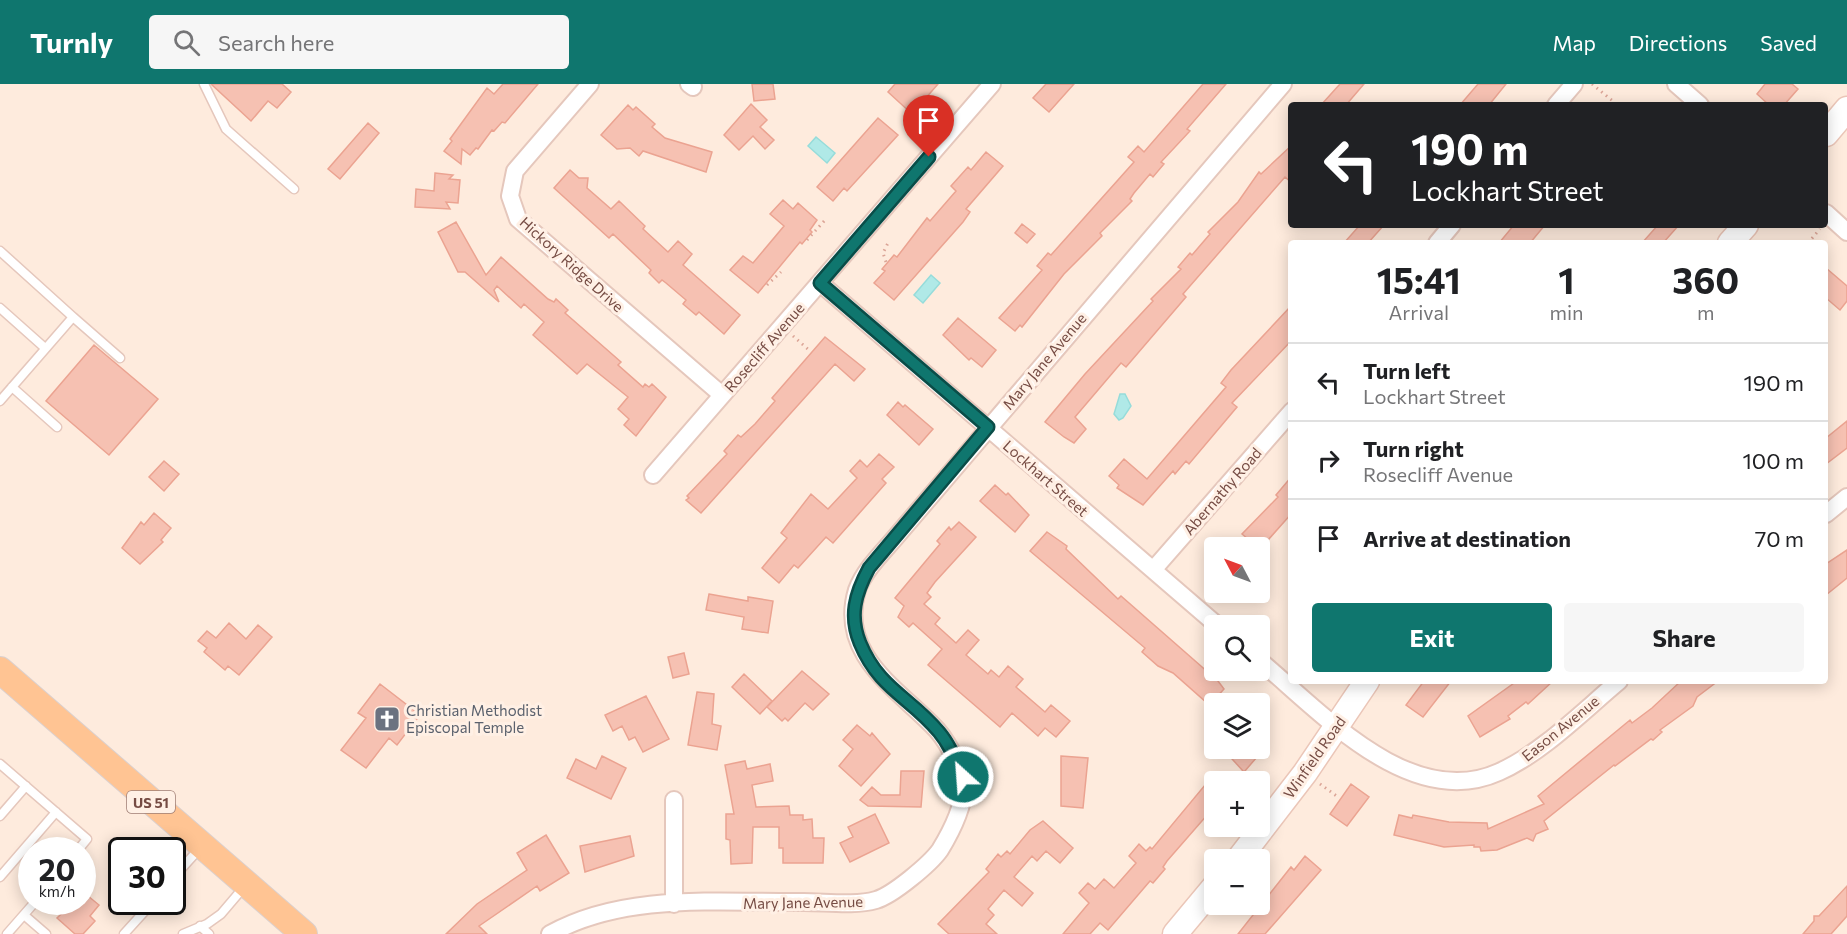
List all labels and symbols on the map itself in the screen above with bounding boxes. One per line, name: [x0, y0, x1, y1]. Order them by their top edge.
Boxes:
pin: [903, 95, 954, 157]
street label: Hickory Ridge Drive: [516, 213, 628, 315]
street label: Rosecliff Avenue: [720, 299, 808, 395]
street label: Mary Jane Avenue: [998, 309, 1090, 413]
street label: Lockhart Street: [1000, 436, 1092, 520]
street label: Abernathy Road: [1179, 444, 1265, 538]
north arrow: [1204, 537, 1270, 603]
street label: Eason Avenue: [1518, 691, 1602, 765]
place label: Christian Methodist Episcopal Temple: [406, 701, 542, 736]
church icon: Christian Methodist Episcopal Temple: [372, 704, 402, 734]
street label: Winfield Road: [1279, 713, 1349, 801]
position arrow: [931, 745, 995, 809]
road number: US 51: [127, 791, 175, 813]
speed limit sign: 30: [108, 837, 186, 915]
street label: Mary Jane Avenue: [743, 892, 863, 912]

